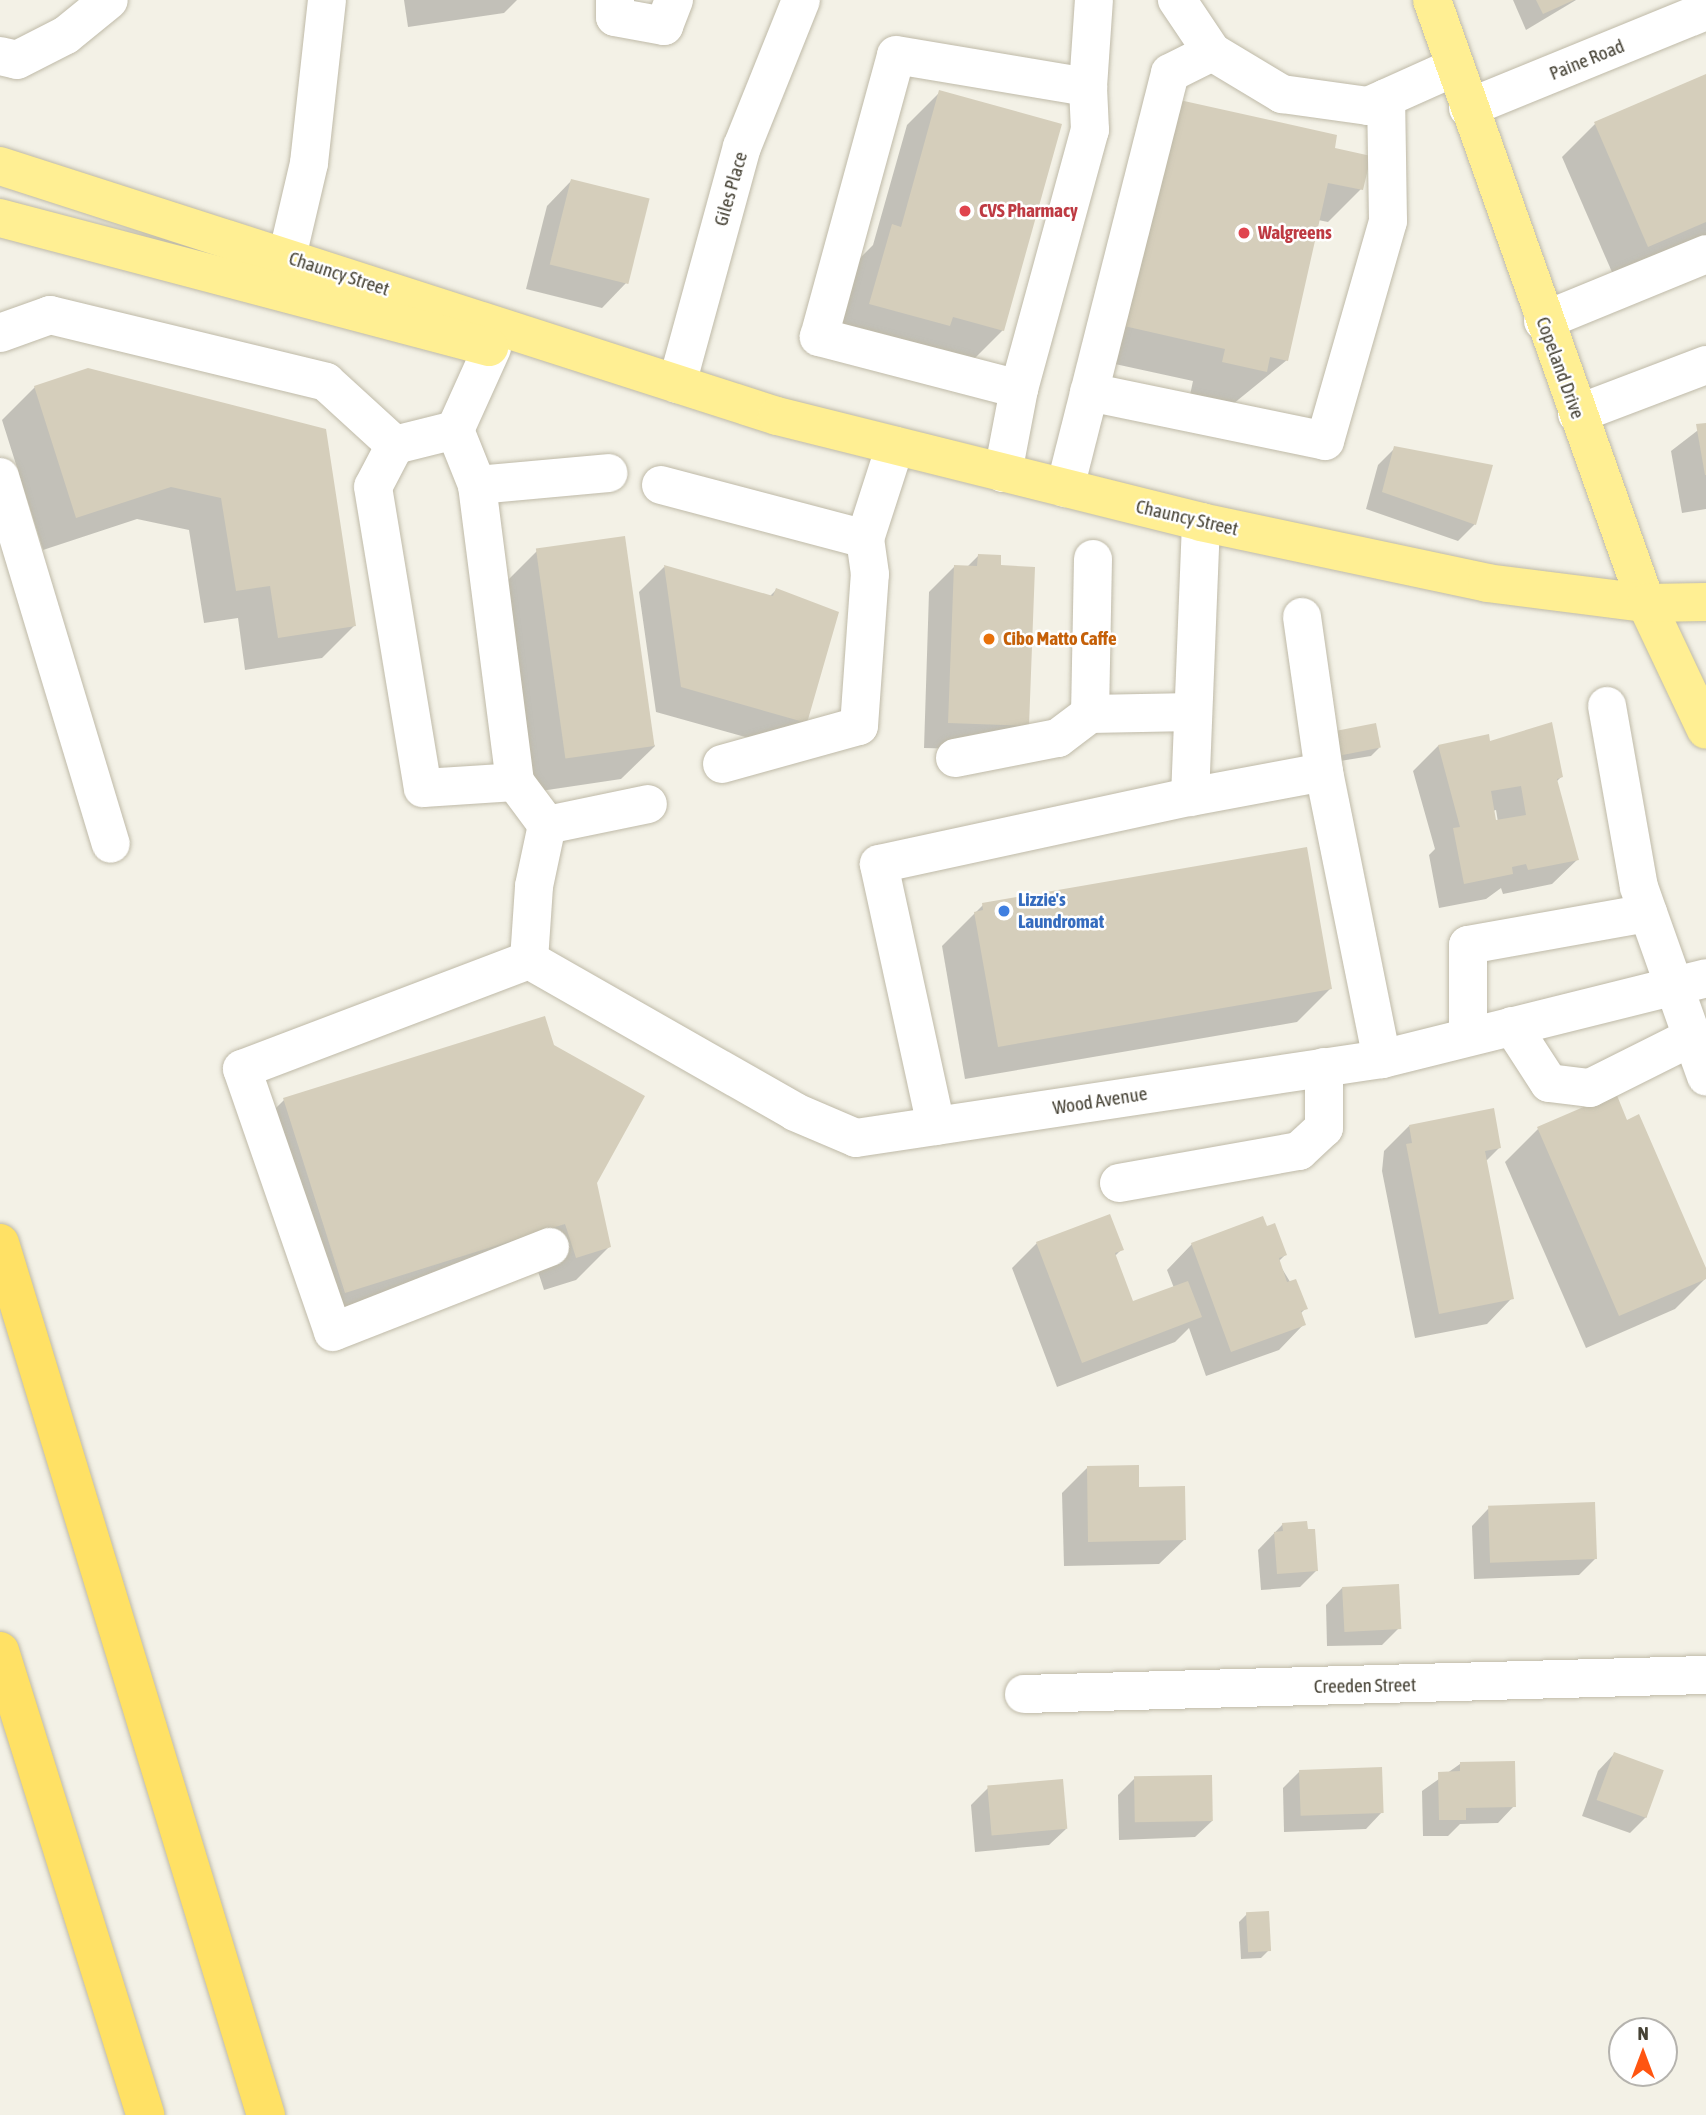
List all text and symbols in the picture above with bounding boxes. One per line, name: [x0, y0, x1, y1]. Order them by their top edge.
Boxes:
street label: Paine Road: [1546, 35, 1628, 85]
street label: Giles Place: [710, 149, 752, 229]
place label: CVS Pharmacy: [979, 200, 1078, 222]
marker: CVS Pharmacy: [957, 203, 973, 219]
place label: Walgreens: [1258, 222, 1332, 244]
marker: Walgreens: [1236, 225, 1252, 241]
street label: Chauncy Street: [286, 247, 392, 301]
street label: Copeland Drive: [1531, 314, 1589, 422]
street label: Chauncy Street: [1134, 495, 1240, 541]
place label: Cibo Matto Caffe: [1003, 628, 1117, 650]
marker: Cibo Matto Caffe: [981, 631, 997, 647]
place label: Lizzie's Laundromat: [1018, 889, 1104, 933]
marker: Lizzie's Laundromat: [996, 903, 1012, 919]
street label: Wood Avenue: [1051, 1082, 1149, 1120]
street label: Creeden Street: [1314, 1674, 1416, 1698]
north arrow: [1608, 2017, 1678, 2087]
text: N: [1637, 2022, 1649, 2044]

